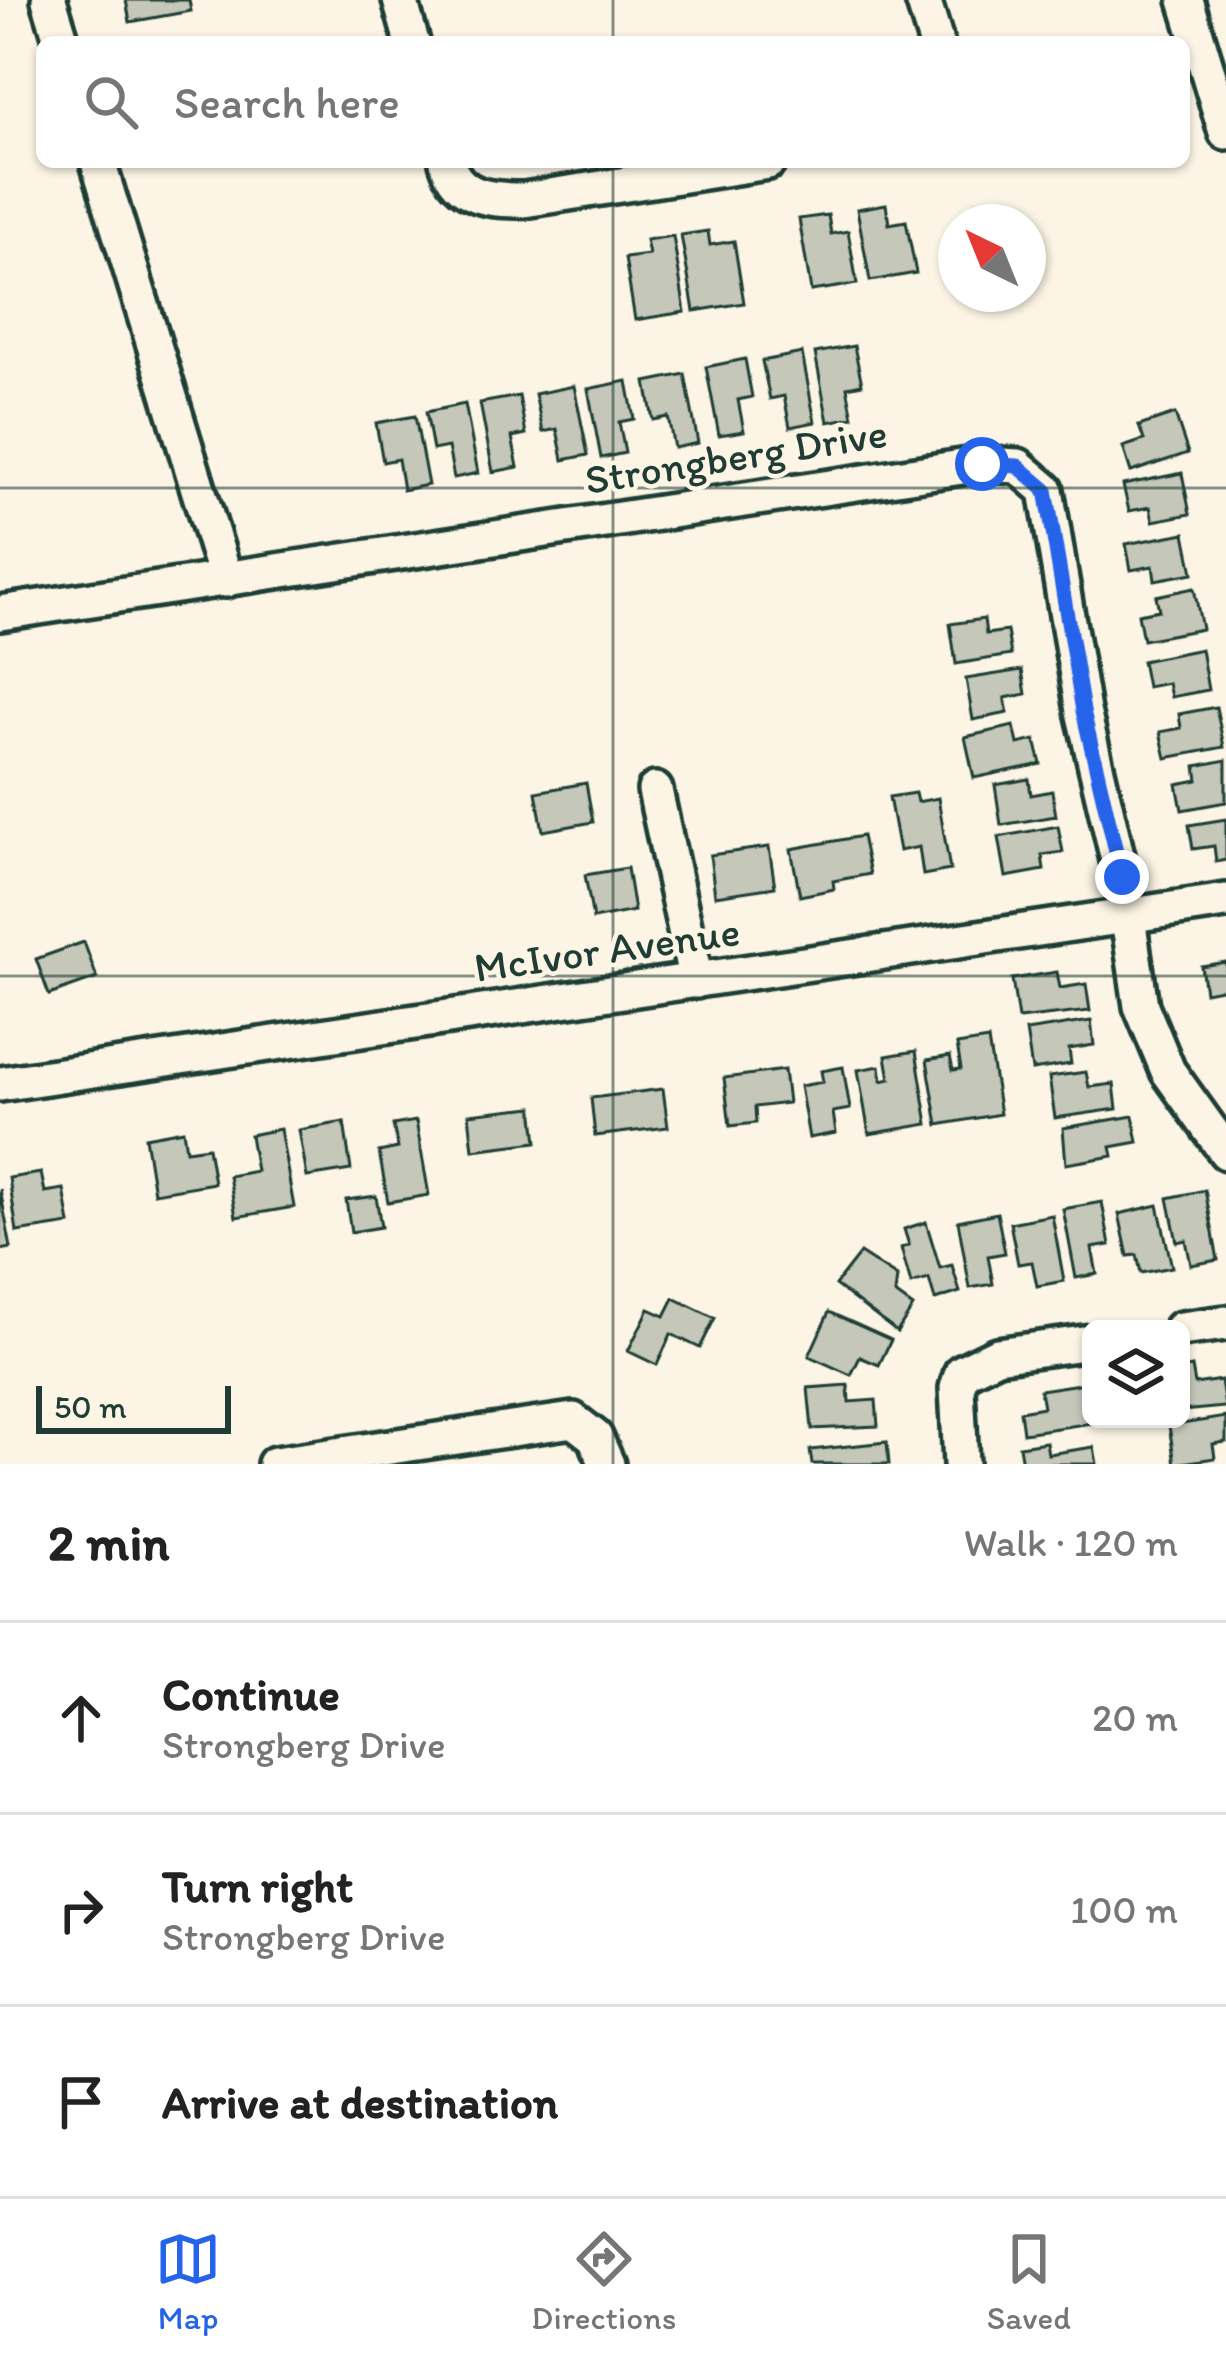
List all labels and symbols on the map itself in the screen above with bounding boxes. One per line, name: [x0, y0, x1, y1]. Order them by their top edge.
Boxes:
north arrow: [938, 204, 1046, 312]
street label: Strongberg Drive: [581, 407, 891, 505]
route start: [955, 437, 1009, 491]
route end: [1095, 850, 1149, 904]
street label: McIvor Avenue: [471, 905, 743, 993]
scale bar: [36, 1380, 231, 1433]

